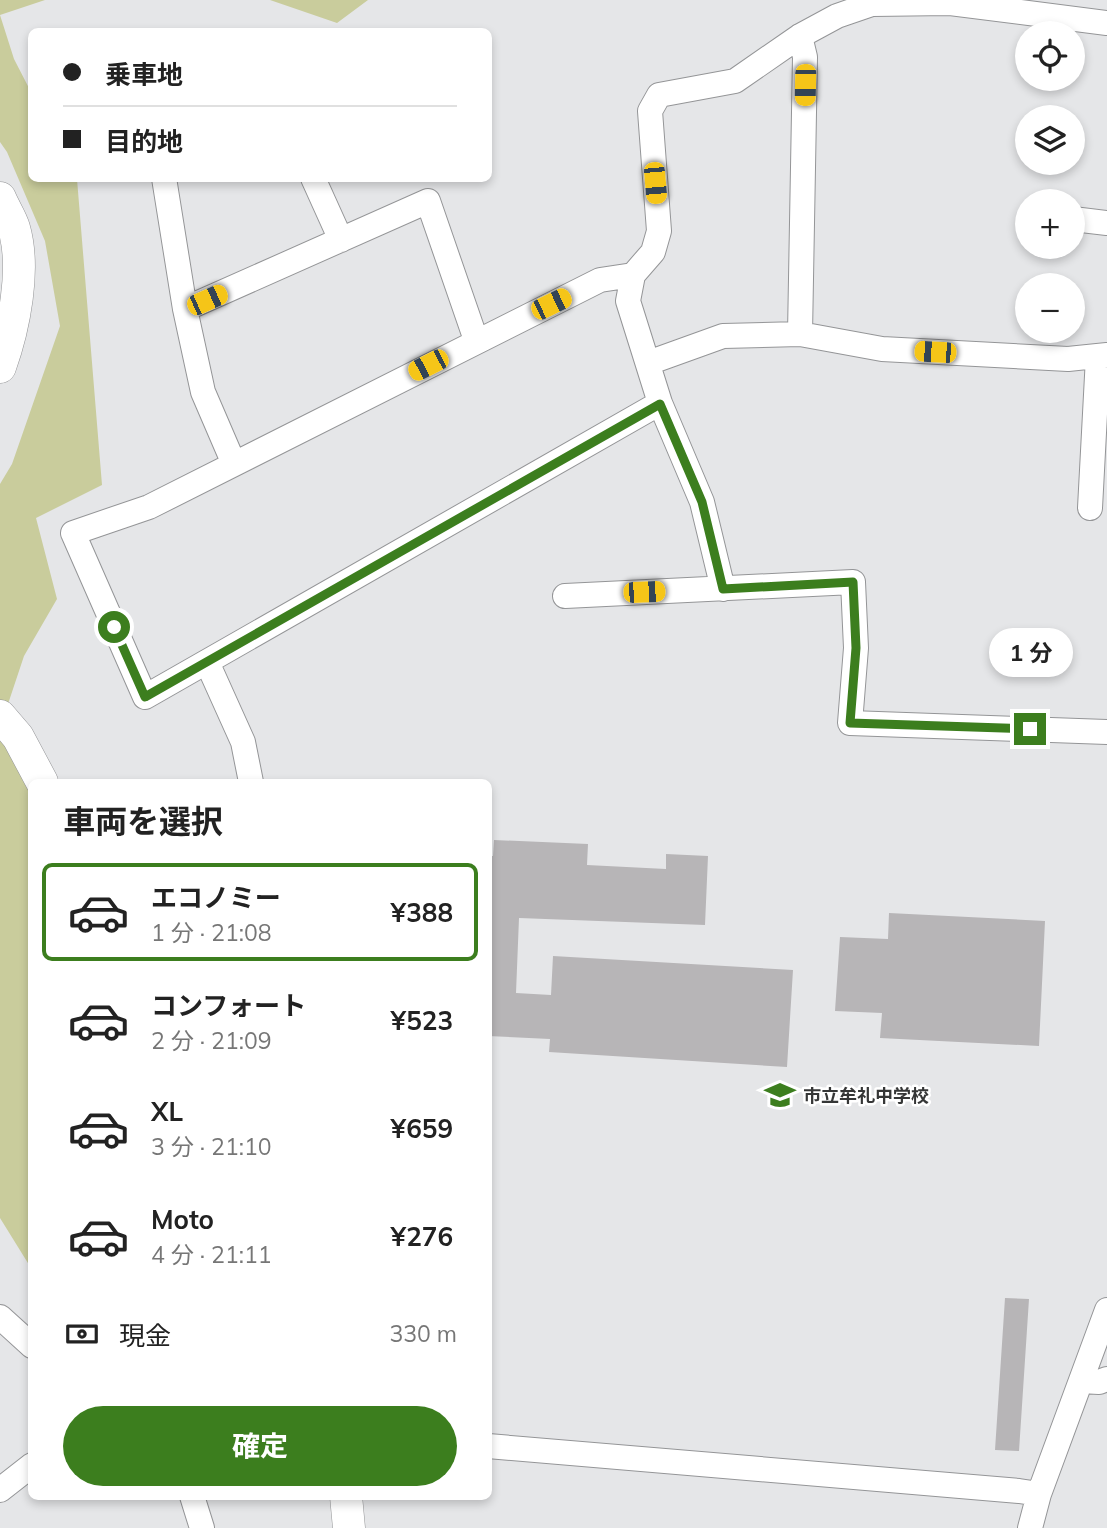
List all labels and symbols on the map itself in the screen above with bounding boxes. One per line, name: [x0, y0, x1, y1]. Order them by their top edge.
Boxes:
car: [795, 64, 816, 106]
car: [643, 161, 668, 205]
car: [184, 282, 231, 318]
car: [528, 285, 575, 323]
car: [914, 340, 957, 364]
car: [405, 346, 452, 384]
car: [623, 581, 666, 603]
route start: [98, 611, 130, 643]
callout: 1 分: [988, 628, 1072, 676]
route end: [1014, 713, 1046, 745]
school or university icon: 市立牟礼中学校: [763, 1078, 797, 1112]
place label: 市立牟礼中学校: [803, 1084, 929, 1107]

